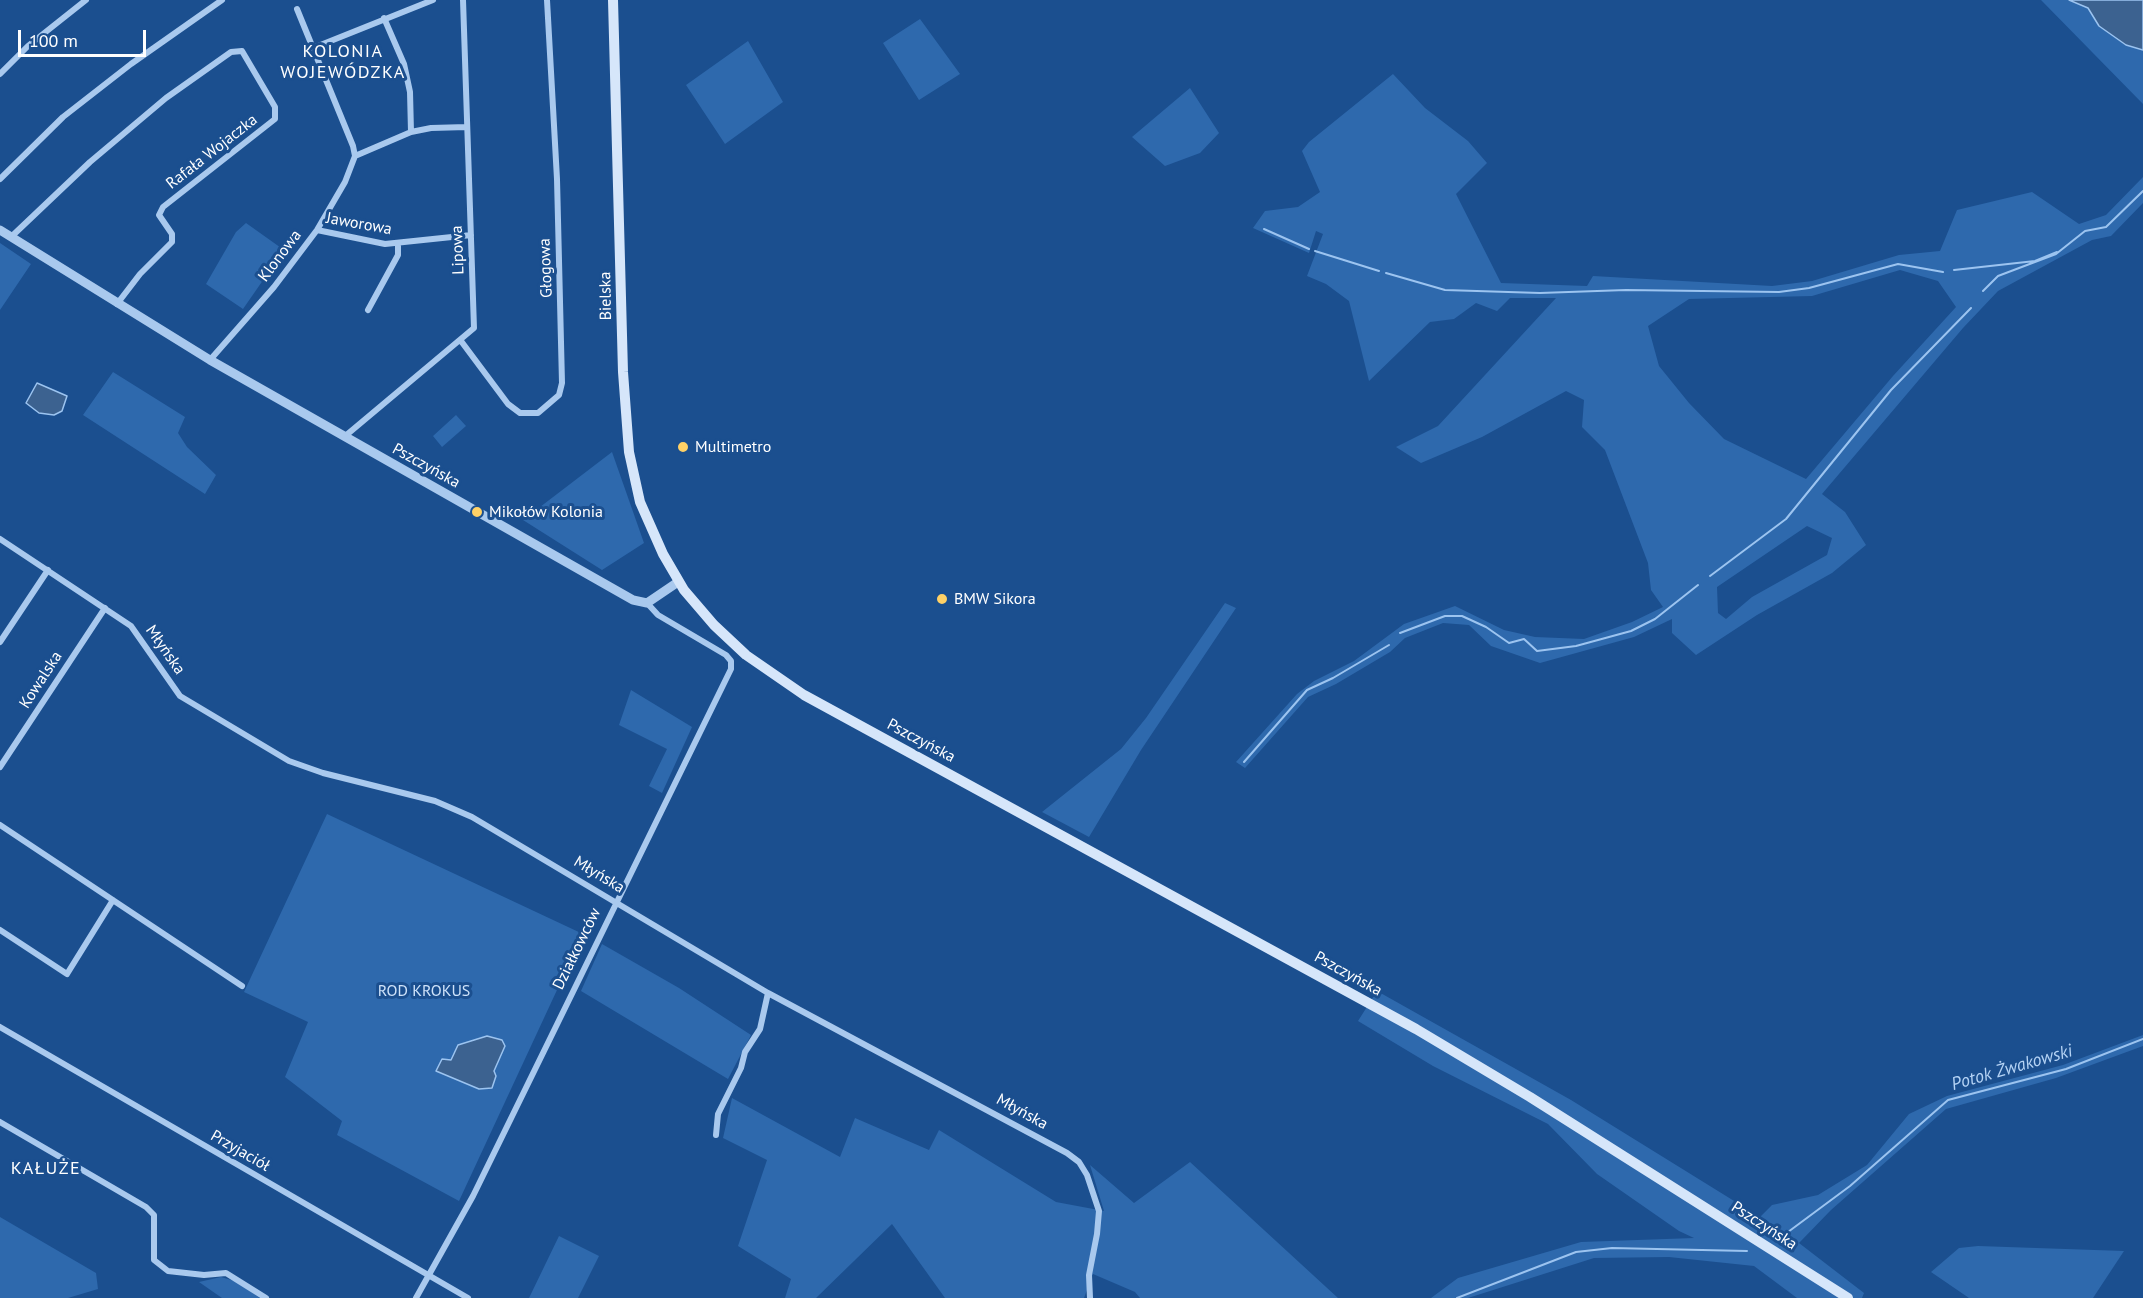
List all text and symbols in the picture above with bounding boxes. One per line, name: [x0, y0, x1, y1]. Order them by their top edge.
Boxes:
scale bar: [21, 18, 148, 56]
text: 100 m: [29, 29, 78, 52]
district label: KOLONIA WOJEWÓDZKA: [280, 41, 406, 84]
street label: Rafała Wojaczka: [163, 110, 261, 194]
street label: Jaworowa: [325, 209, 393, 239]
street label: Lipowa: [448, 225, 468, 275]
street label: Klonowa: [254, 226, 306, 286]
street label: Głogowa: [535, 238, 557, 298]
street label: Bielska: [596, 271, 616, 321]
place label: Multimetro: [695, 437, 771, 457]
street label: Pszczyńska: [389, 440, 463, 492]
marker: Multimetro: [676, 440, 690, 454]
place label: Mikołów Kolonia: [489, 502, 603, 522]
marker: Mikołów Kolonia: [470, 505, 484, 519]
place label: BMW Sikora: [954, 589, 1036, 609]
marker: BMW Sikora: [935, 592, 949, 606]
street label: Młyńska: [141, 622, 189, 678]
street label: Kowalska: [15, 648, 67, 712]
street label: Pszczyńska: [884, 715, 958, 767]
street label: Młyńska: [570, 852, 628, 898]
street label: Działkowców: [549, 905, 605, 993]
street label: Pszczyńska: [1311, 948, 1385, 1000]
park label: ROD KROKUS: [378, 981, 470, 1001]
water label: Potok Żwakowski: [1949, 1040, 2075, 1096]
street label: Młyńska: [993, 1090, 1051, 1134]
street label: Przyjaciół: [207, 1126, 273, 1176]
district label: KAŁUŻE: [11, 1158, 81, 1180]
street label: Pszczyńska: [1728, 1198, 1800, 1254]

